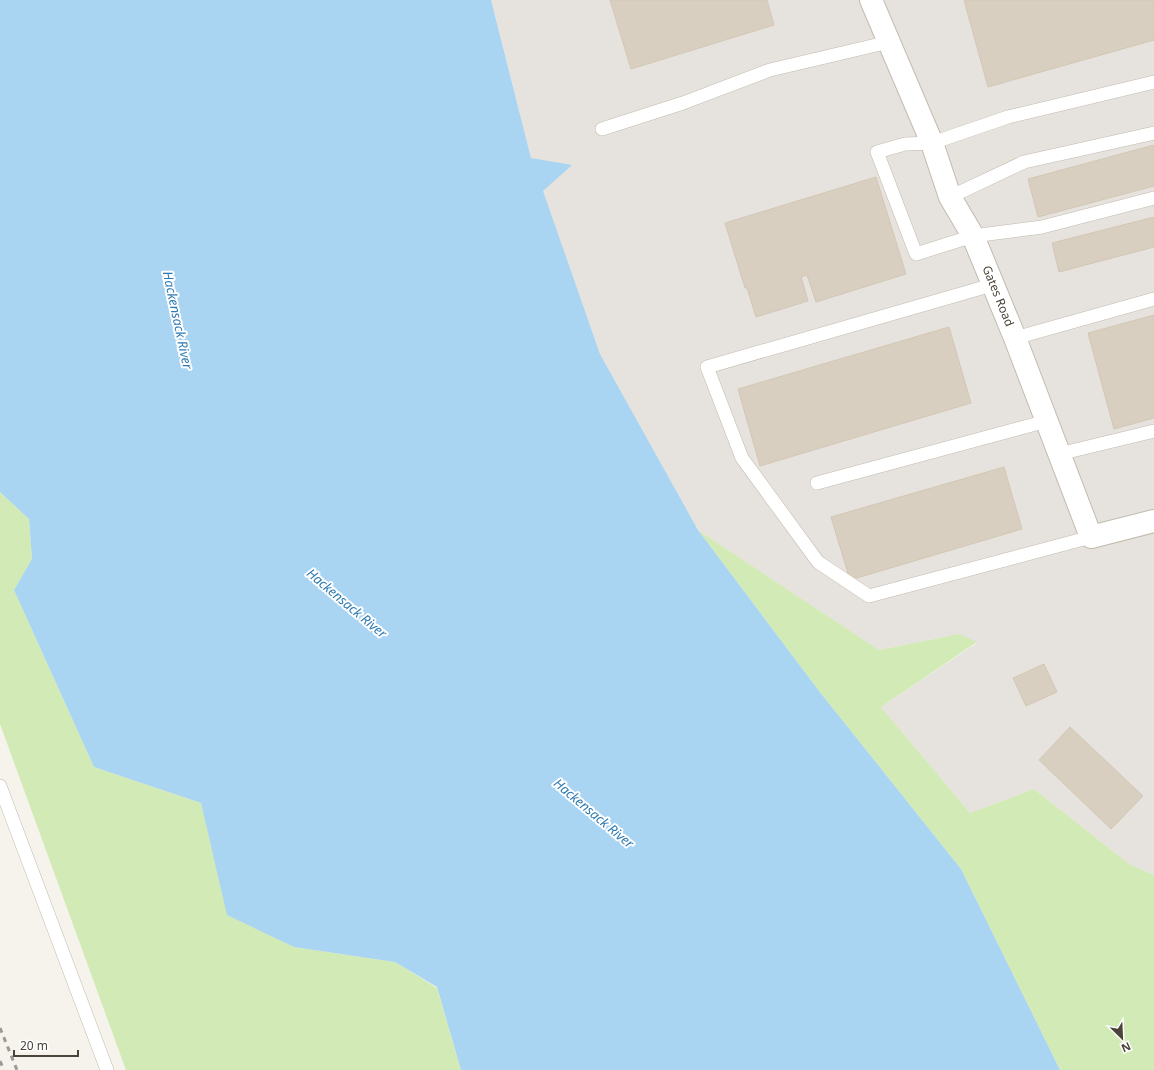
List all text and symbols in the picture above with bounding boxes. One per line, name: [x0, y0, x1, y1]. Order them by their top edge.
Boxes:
street label: Gates Road: [979, 263, 1018, 329]
water label: Hackensack River: [159, 269, 197, 371]
water label: Hackensack River: [303, 564, 392, 642]
water label: Hackensack River: [550, 774, 639, 852]
north arrow: [1102, 1018, 1142, 1058]
scale bar: [14, 1032, 78, 1058]
text: 20 m: [20, 1037, 48, 1054]
text: N: [1119, 1039, 1133, 1056]

